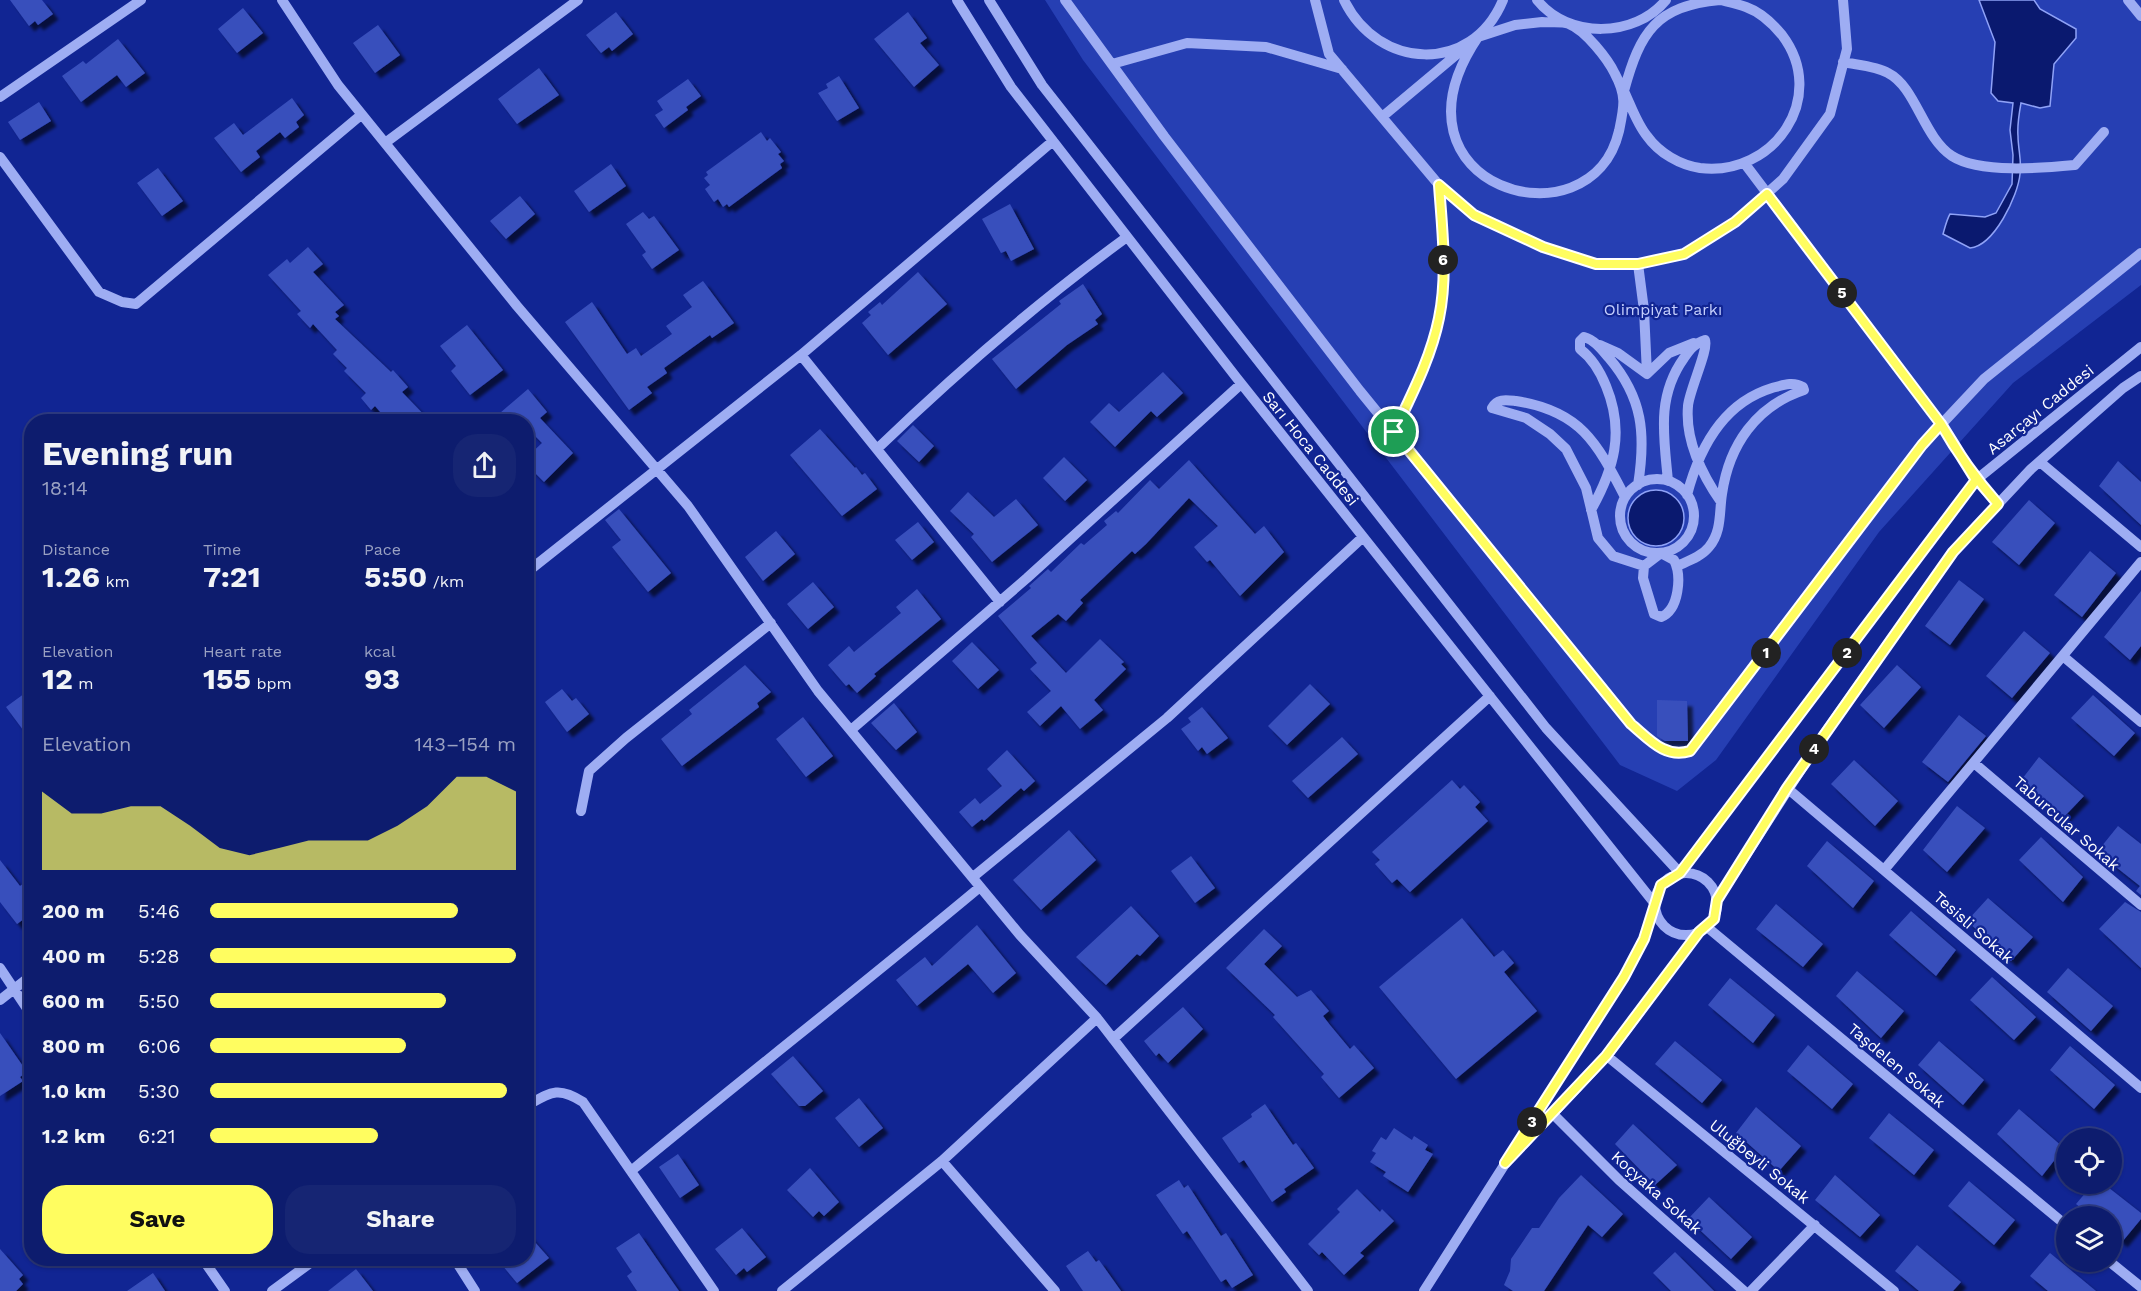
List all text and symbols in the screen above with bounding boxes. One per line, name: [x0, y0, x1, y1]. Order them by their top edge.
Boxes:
pin: 6: [1428, 245, 1458, 275]
text: 6: [1438, 250, 1448, 269]
pin: 5: [1827, 278, 1857, 308]
text: 5: [1837, 283, 1847, 302]
park label: Olimpiyat Parkı: [1604, 300, 1722, 319]
street label: Asarçayı Caddesi: [1983, 361, 2097, 458]
street label: Sarı Hoca Caddesi: [1259, 387, 1363, 509]
pin: [1368, 406, 1419, 457]
icon: arrive: [1377, 415, 1410, 448]
text: Evening run: [42, 434, 233, 473]
button: share: [453, 434, 516, 497]
text: 18:14: [42, 476, 88, 500]
text: Distance: [42, 540, 110, 559]
text: Time: [203, 540, 241, 559]
text: Pace: [364, 540, 401, 559]
text: 1.26: [42, 559, 100, 594]
text: 7:21: [203, 559, 261, 594]
text: 5:50: [364, 559, 427, 594]
text: km: [100, 572, 130, 591]
text: /km: [427, 572, 464, 591]
pin: 1: [1751, 638, 1781, 668]
pin: 2: [1832, 638, 1862, 668]
text: Elevation: [42, 642, 113, 661]
text: Heart rate: [203, 642, 282, 661]
text: kcal: [364, 642, 396, 661]
text: 1: [1763, 643, 1769, 662]
text: 2: [1842, 643, 1852, 662]
text: 12: [42, 661, 73, 696]
text: 155: [203, 661, 251, 696]
text: 93: [364, 661, 400, 696]
text: m: [73, 674, 94, 693]
text: bpm: [251, 674, 292, 693]
text: Elevation: [42, 732, 131, 756]
text: 143–154 m: [414, 732, 516, 756]
pin: 4: [1799, 734, 1829, 764]
text: 4: [1809, 739, 1819, 758]
street label: Taburcular Sokak: [2010, 772, 2124, 875]
street label: Tesisli Sokak: [1930, 887, 2018, 967]
text: 200 m: [42, 899, 104, 923]
text: 5:46: [138, 899, 180, 923]
text: 400 m: [42, 944, 105, 968]
text: 5:28: [138, 944, 180, 968]
text: 600 m: [42, 989, 105, 1013]
text: 5:50: [138, 989, 180, 1013]
street label: Taşdelen Sokak: [1844, 1019, 1949, 1112]
text: 800 m: [42, 1034, 105, 1058]
text: 6:06: [138, 1034, 181, 1058]
text: 1.0 km: [42, 1079, 106, 1103]
text: 5:30: [138, 1079, 180, 1103]
pin: 3: [1517, 1107, 1547, 1137]
text: 3: [1527, 1112, 1537, 1131]
street label: Uluğbeyli Sokak: [1706, 1115, 1814, 1208]
text: 1.2 km: [42, 1124, 105, 1148]
text: 6:21: [138, 1124, 176, 1148]
map controls: [2056, 1128, 2122, 1272]
button: locate: [2056, 1128, 2122, 1194]
street label: Koçyaka Sokak: [1608, 1147, 1706, 1238]
button: Save: [42, 1185, 273, 1254]
button: Share: [285, 1185, 516, 1254]
button: layers: [2056, 1206, 2122, 1272]

